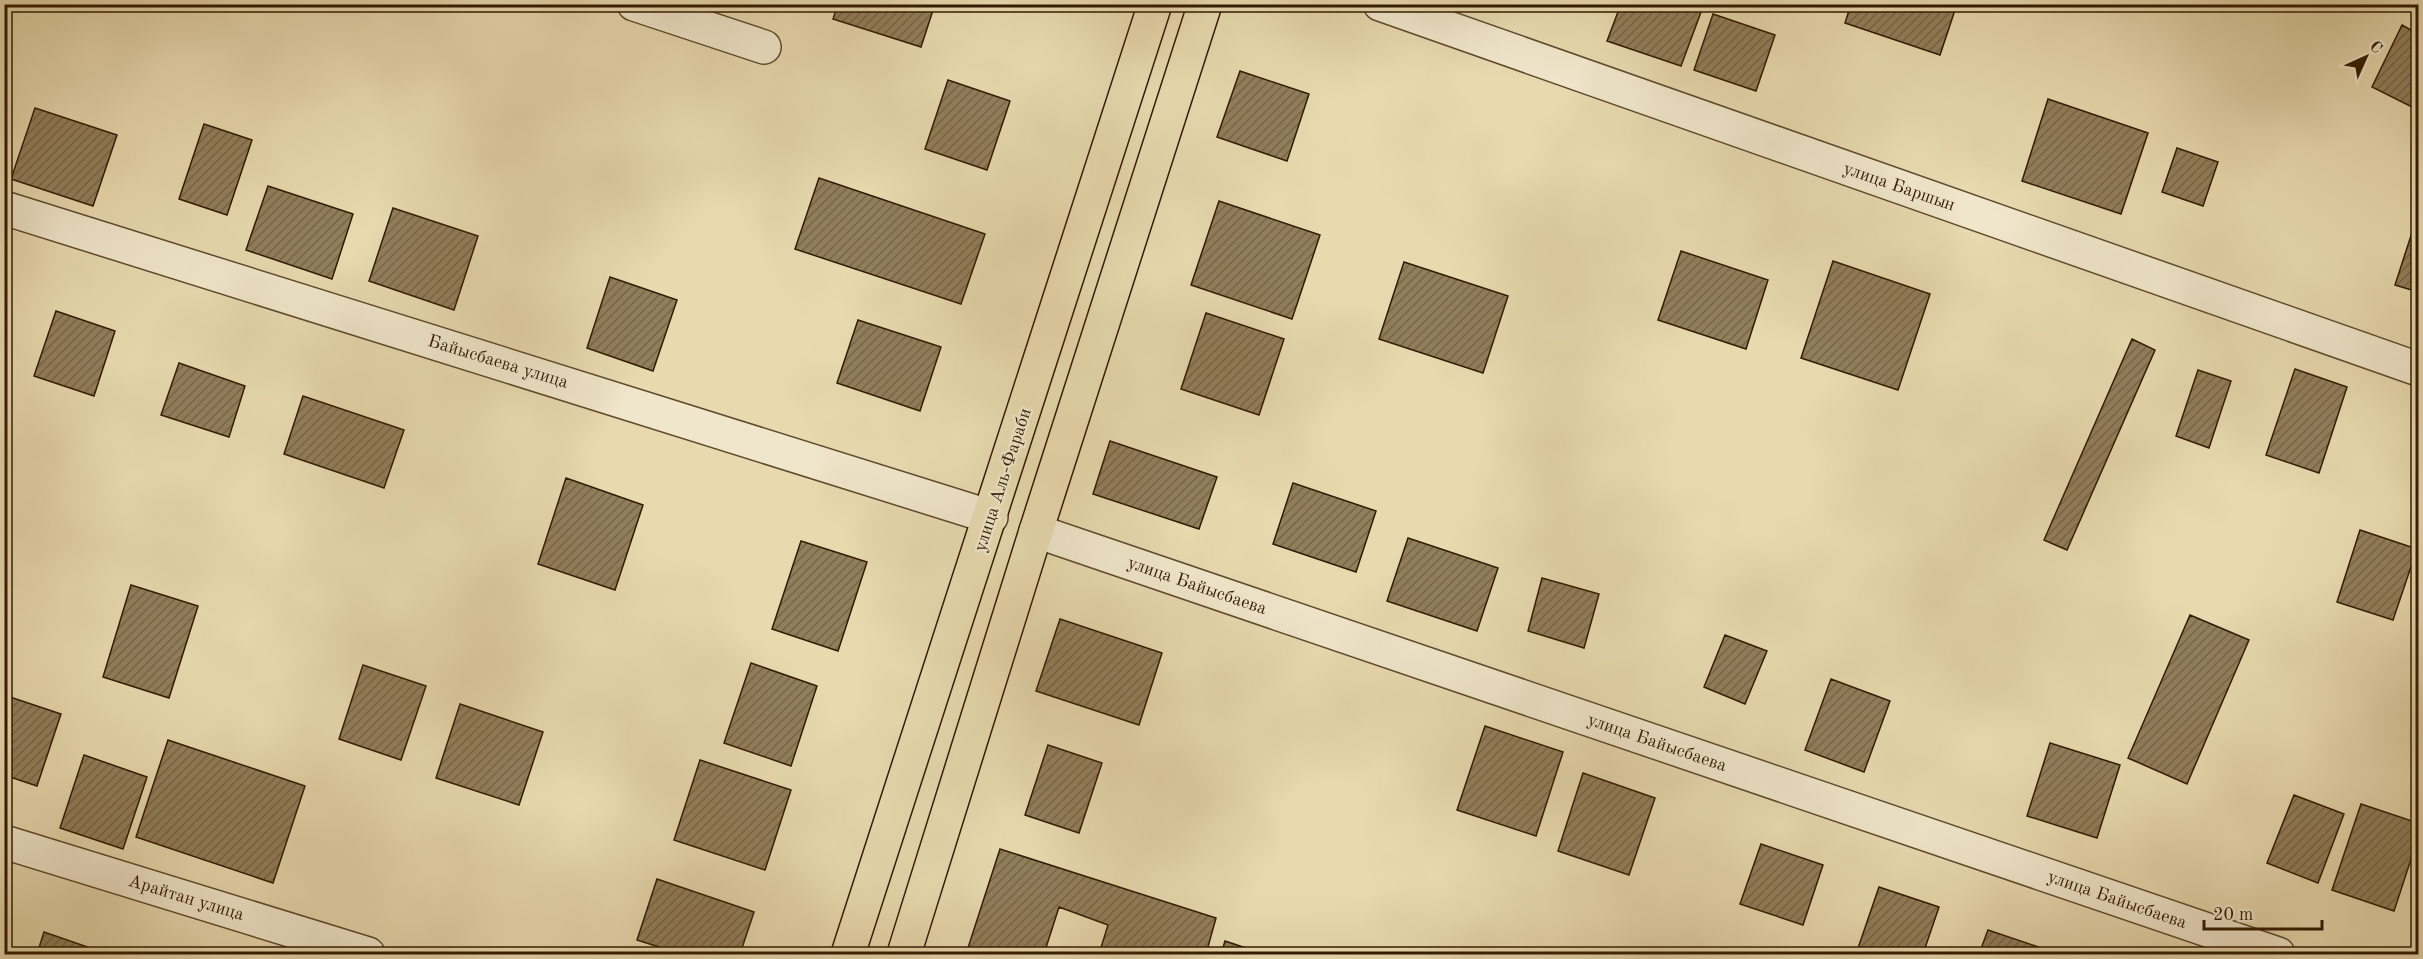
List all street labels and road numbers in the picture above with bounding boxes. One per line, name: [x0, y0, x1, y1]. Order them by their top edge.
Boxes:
street label: улица Баршын: [1841, 160, 1957, 215]
street label: Байысбаева улица: [426, 332, 570, 392]
street label: улица Аль-Фараби: [971, 406, 1035, 554]
street label: улица Байысбаева: [1125, 554, 1269, 618]
street label: улица Байысбаева: [1585, 711, 1729, 775]
street label: улица Байысбаева: [2045, 868, 2189, 932]
street label: Арайтан улица: [126, 872, 246, 924]

